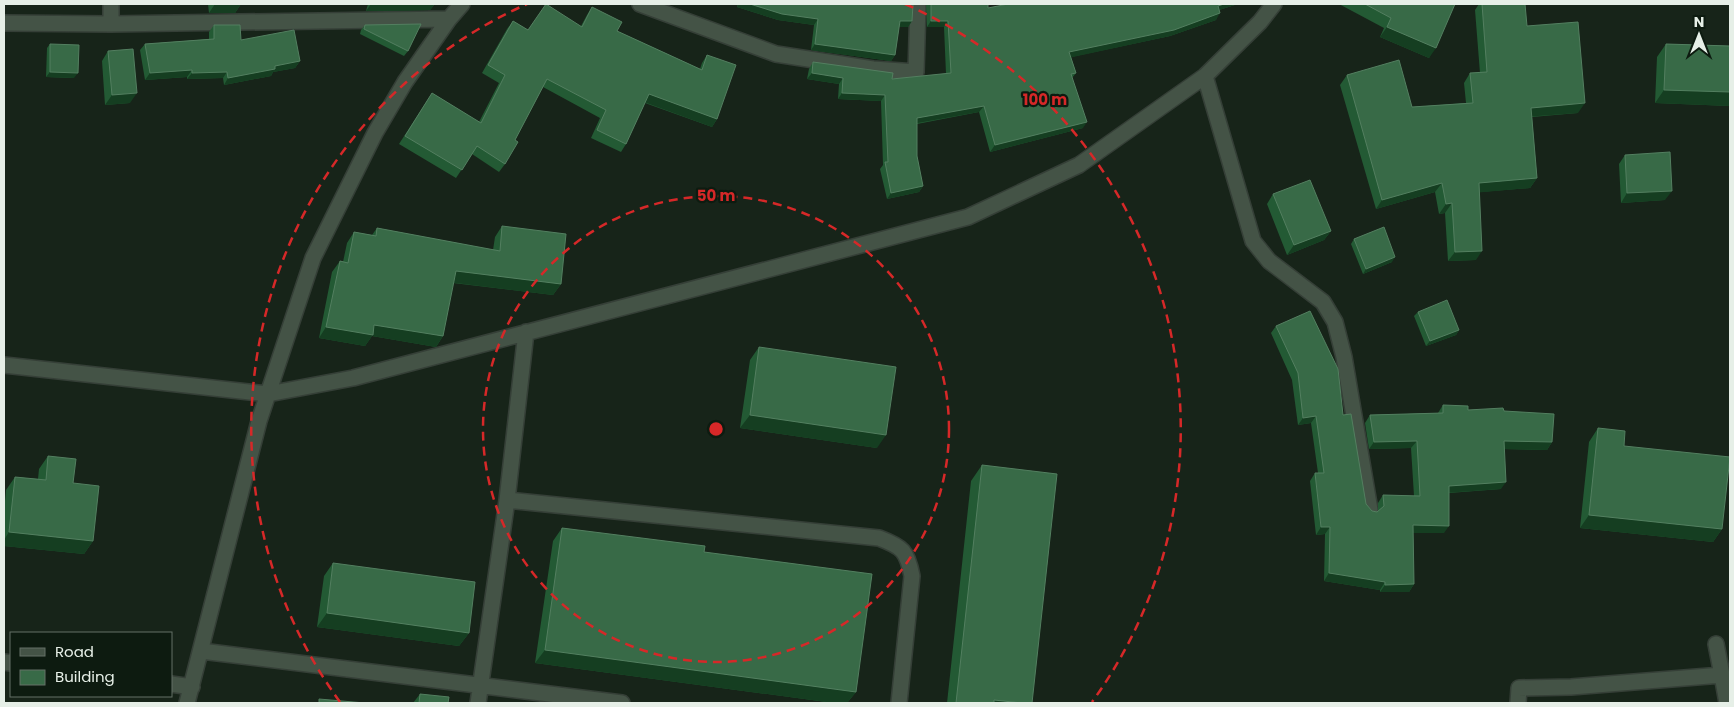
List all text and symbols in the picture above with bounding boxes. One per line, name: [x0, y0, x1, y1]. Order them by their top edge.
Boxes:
north arrow: [1674, 10, 1724, 60]
text: N: [1694, 12, 1704, 32]
text: 100 m: [1023, 89, 1067, 110]
text: 50 m: [697, 185, 735, 206]
centre of rings: [707, 420, 725, 438]
legend: [10, 632, 172, 697]
text: Road: [55, 641, 94, 662]
text: Building: [55, 666, 115, 687]

